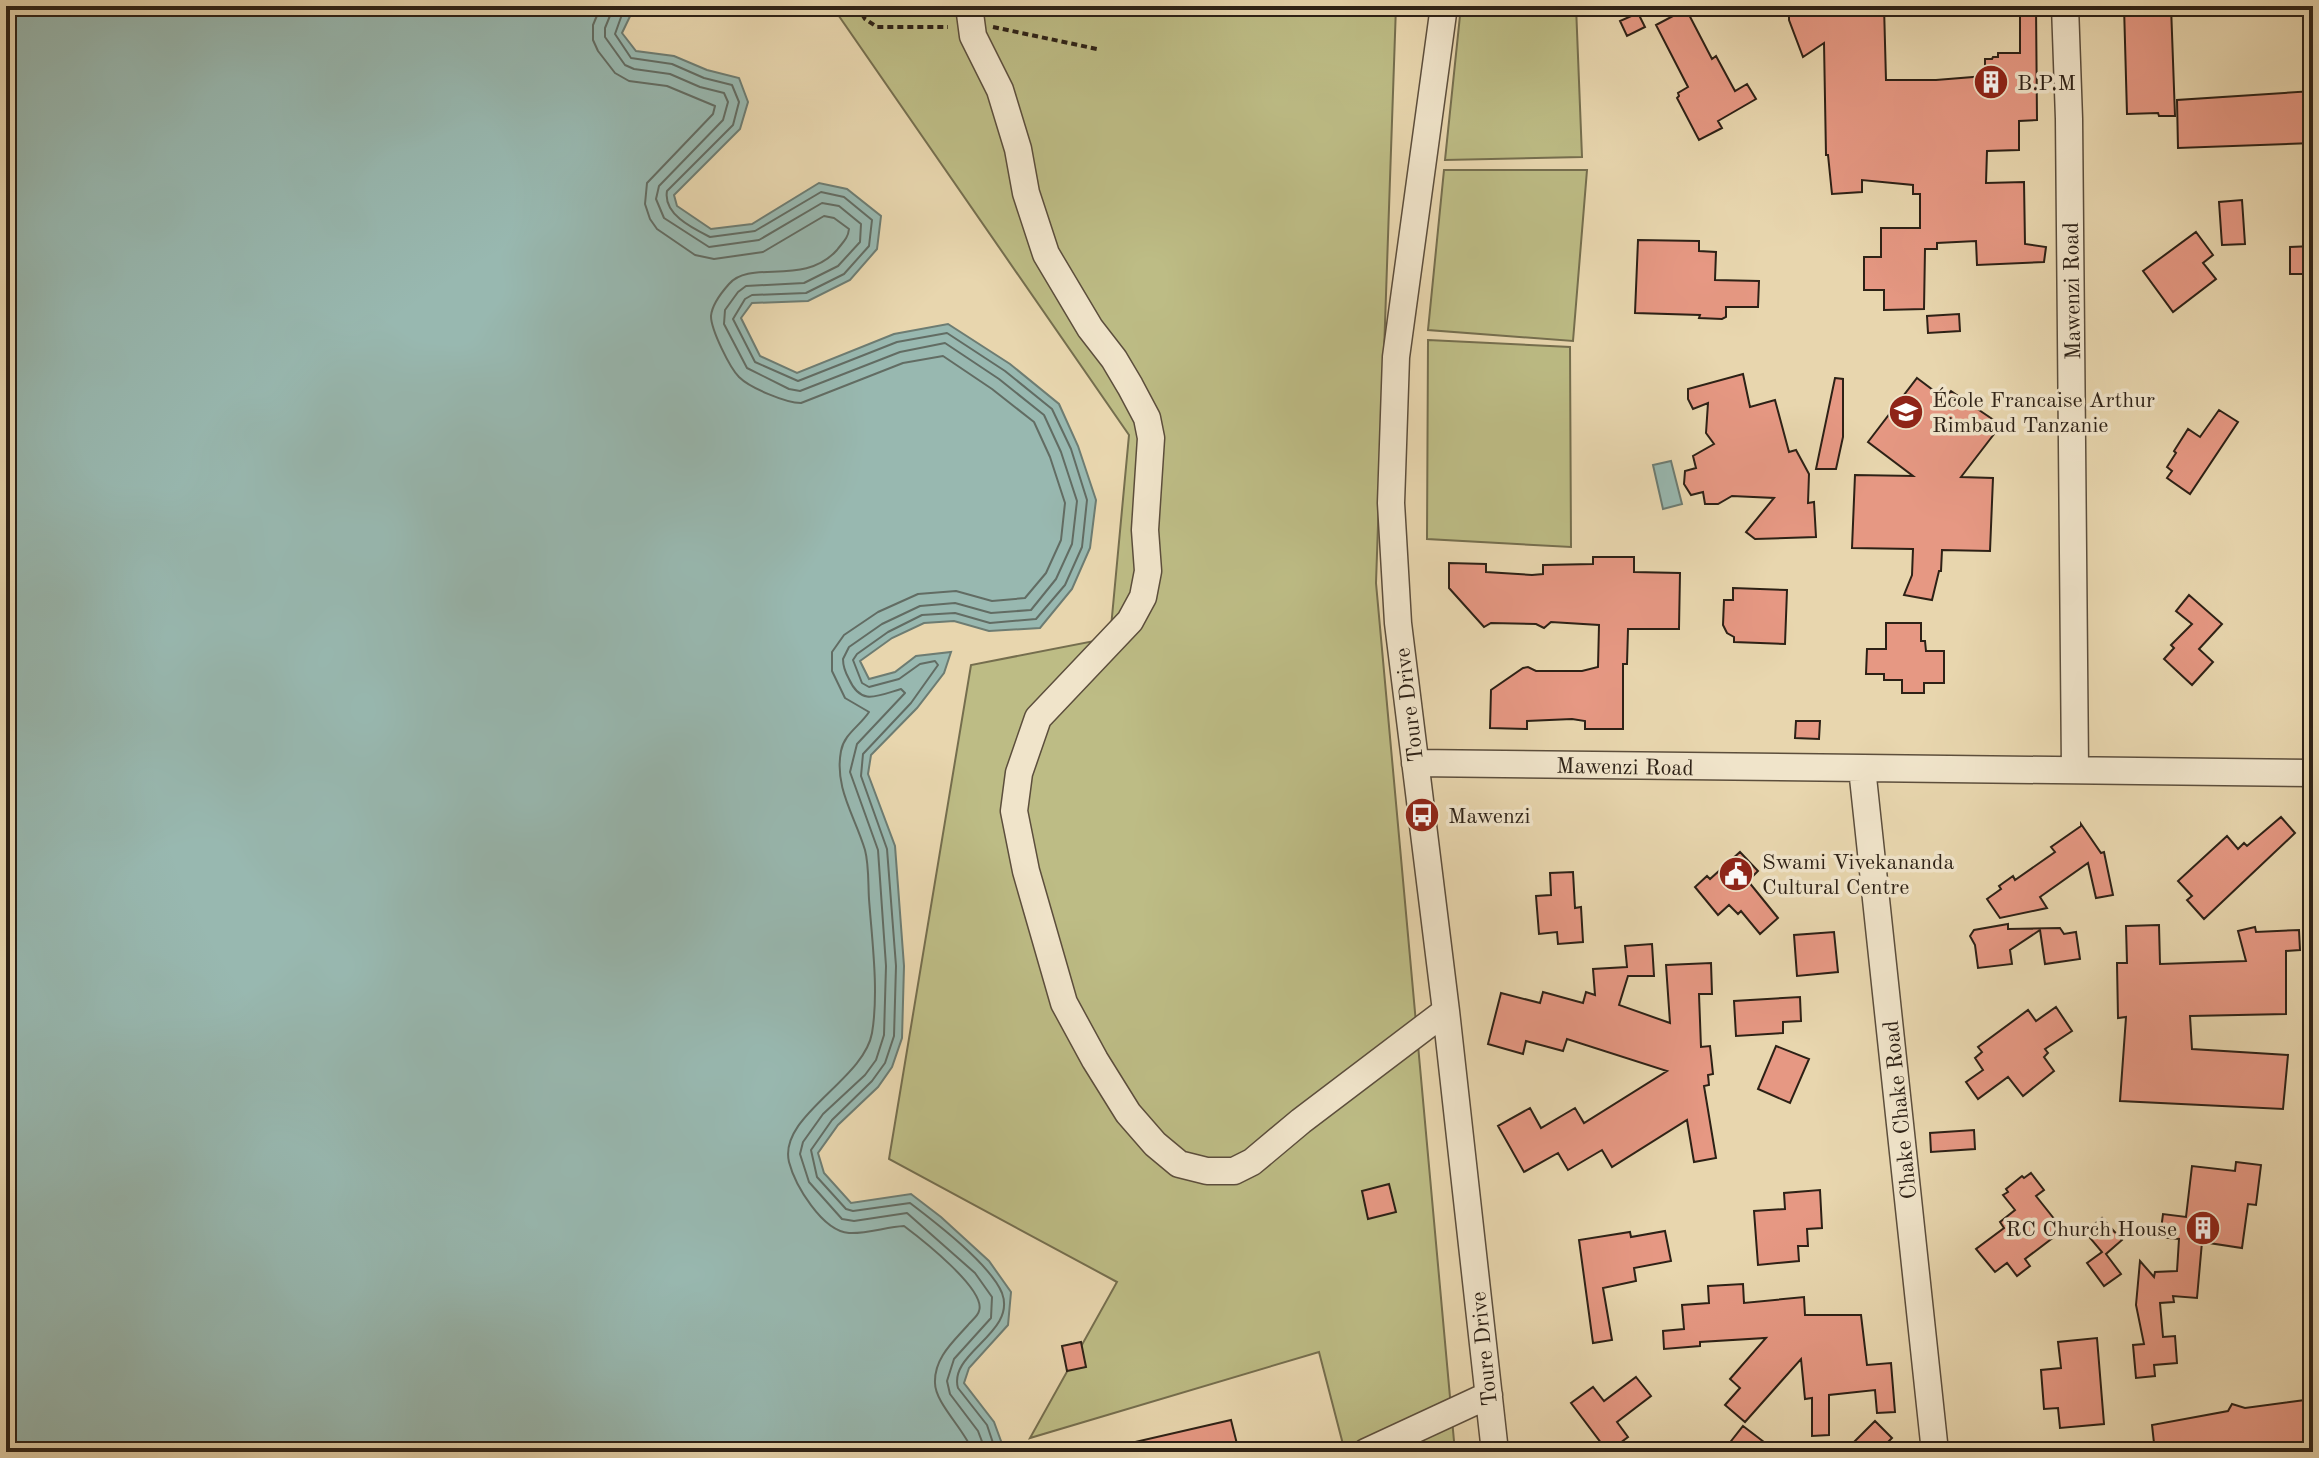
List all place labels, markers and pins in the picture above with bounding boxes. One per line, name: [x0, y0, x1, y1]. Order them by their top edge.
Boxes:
building icon: B.P.M: [1972, 63, 2010, 101]
place label: B.P.M: [2017, 73, 2076, 95]
place label: École Francaise Arthur Rimbaud Tanzanie: [1932, 387, 2155, 437]
school or university icon: École Francaise Arthur Rimbaud Tanzanie: [1887, 393, 1925, 431]
bus stop icon: Mawenzi: [1403, 796, 1441, 834]
place label: Mawenzi: [1448, 806, 1530, 828]
place label: Swami Vivekananda Cultural Centre: [1762, 852, 1955, 899]
public building icon: Swami Vivekananda Cultural Centre: [1717, 855, 1755, 893]
building icon: RC Church House: [2184, 1209, 2222, 1247]
place label: RC Church House: [2005, 1219, 2177, 1241]

